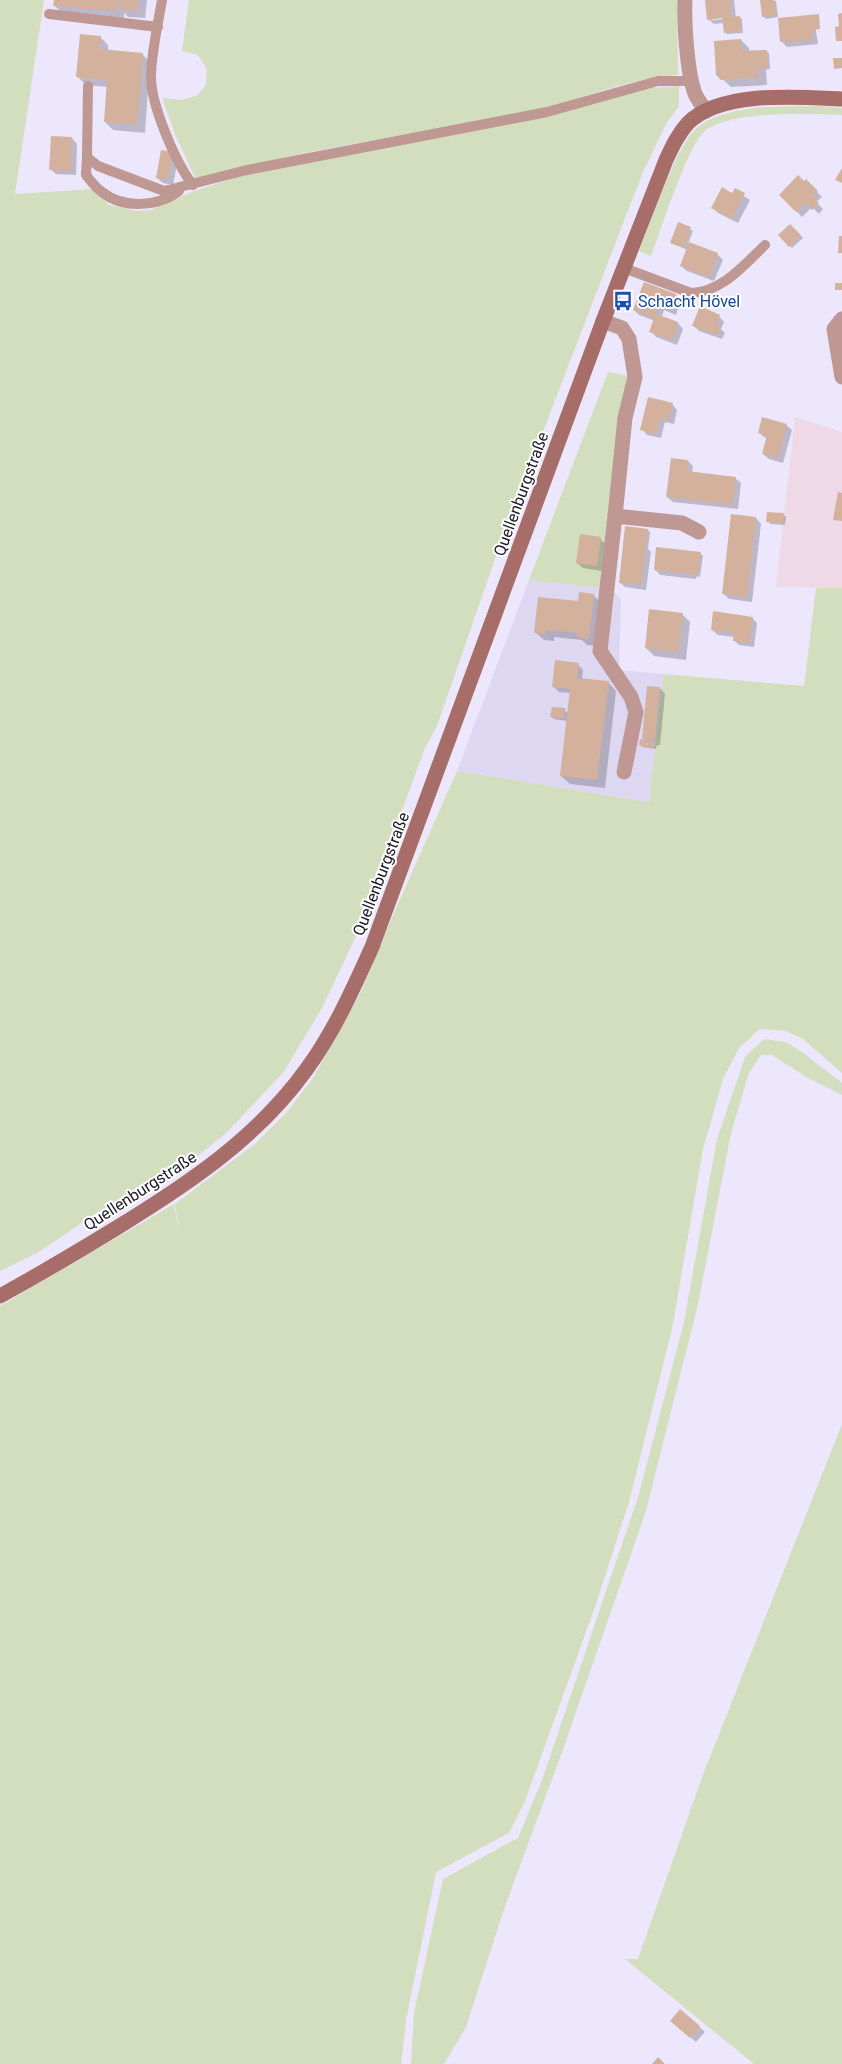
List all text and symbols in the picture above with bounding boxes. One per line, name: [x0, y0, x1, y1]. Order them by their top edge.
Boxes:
bus stop icon: Schacht Hövel: [612, 290, 634, 312]
place label: Schacht Hövel: [638, 292, 740, 311]
street label: Quellenburgstraße: [490, 429, 552, 559]
street label: Quellenburgstraße: [349, 810, 413, 938]
street label: Quellenburgstraße: [80, 1147, 200, 1235]

